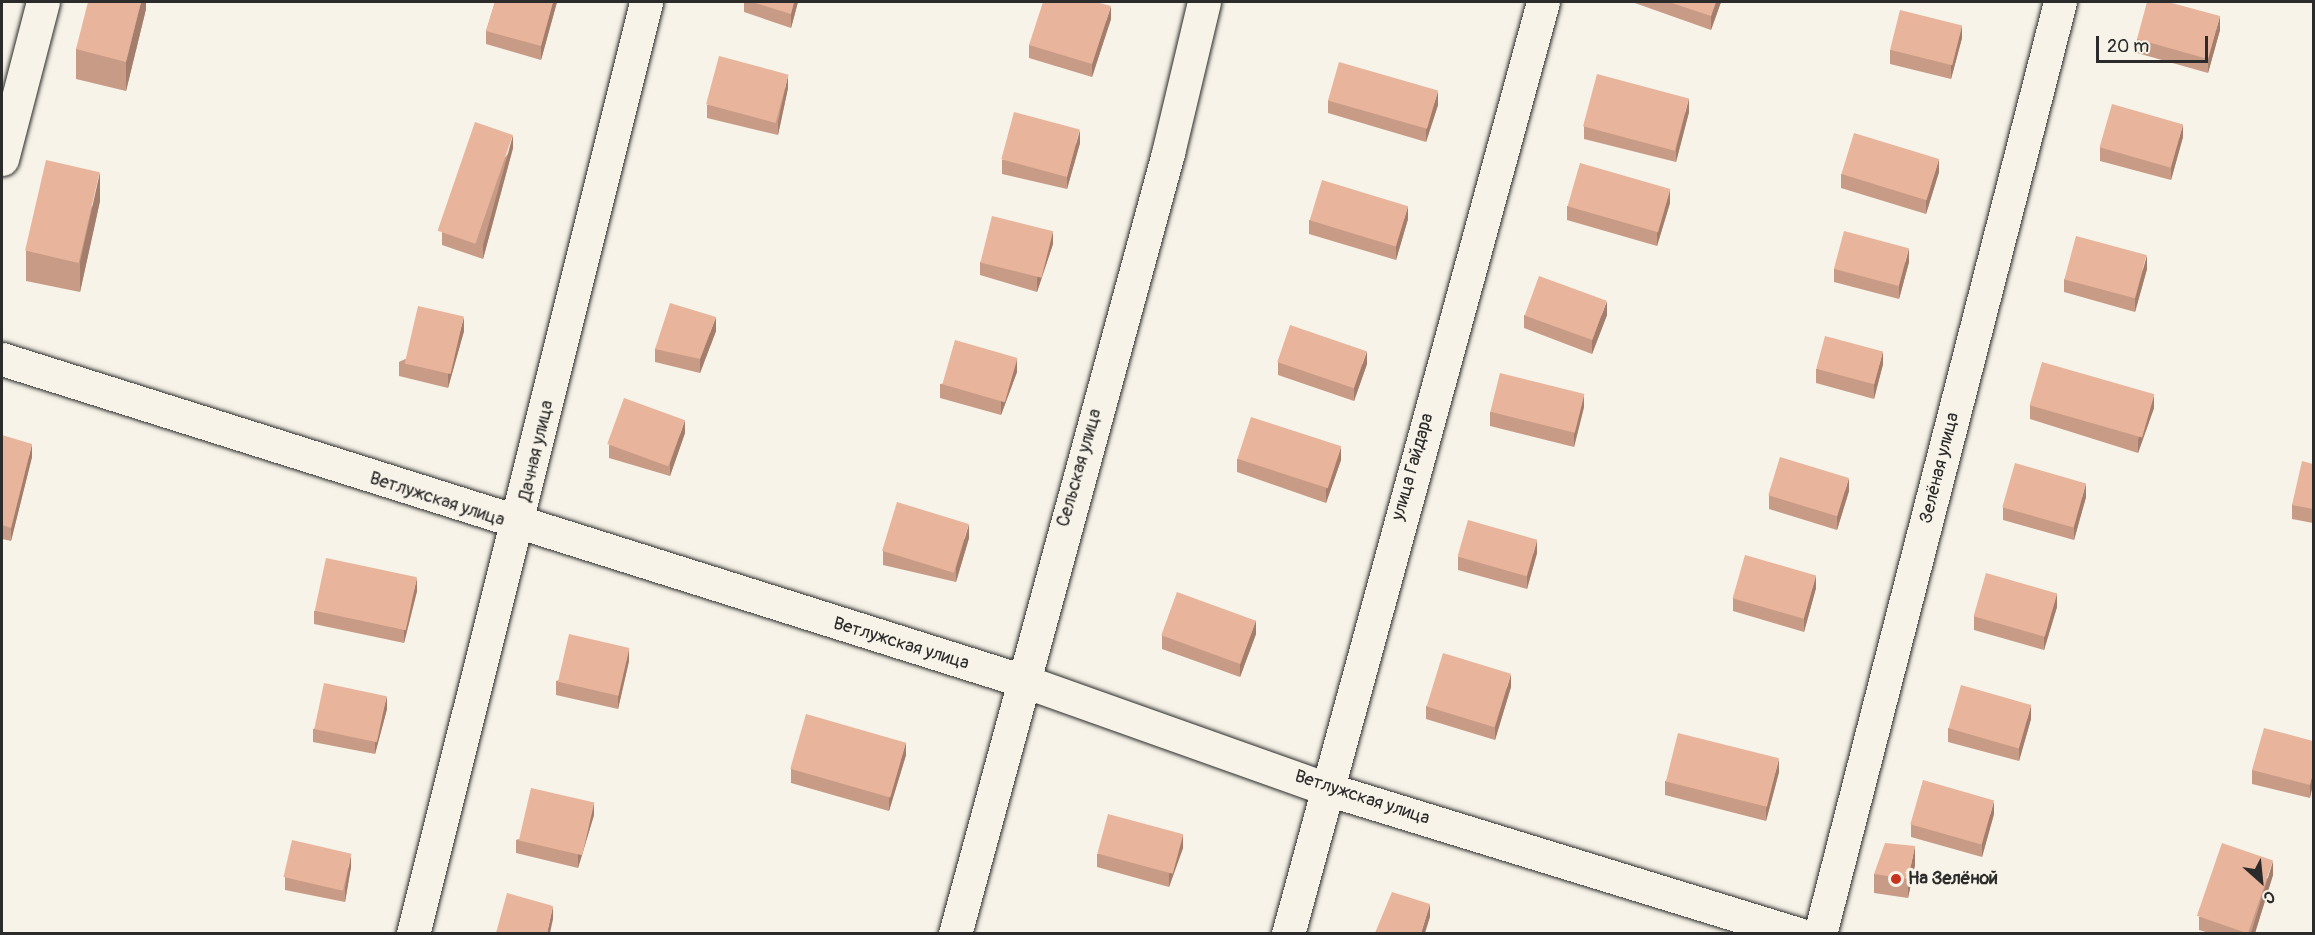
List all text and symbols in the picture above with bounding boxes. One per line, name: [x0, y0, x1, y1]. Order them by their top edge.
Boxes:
scale bar: [2099, 24, 2212, 62]
text: 20 m: [2107, 35, 2149, 58]
street label: Дачная улица: [515, 398, 559, 504]
street label: Сельская улица: [1053, 407, 1107, 529]
street label: Зелёная улица: [1916, 410, 1964, 526]
street label: улица Гайдара: [1387, 411, 1439, 523]
street label: Ветлужская улица: [367, 468, 507, 532]
street label: Ветлужская улица: [831, 613, 971, 675]
street label: Ветлужская улица: [1292, 766, 1432, 830]
north arrow: [2231, 851, 2291, 911]
place label: На Зелёной: [1908, 868, 1998, 890]
marker: На Зелёной: [1889, 872, 1903, 886]
text: С: [2260, 886, 2278, 908]

